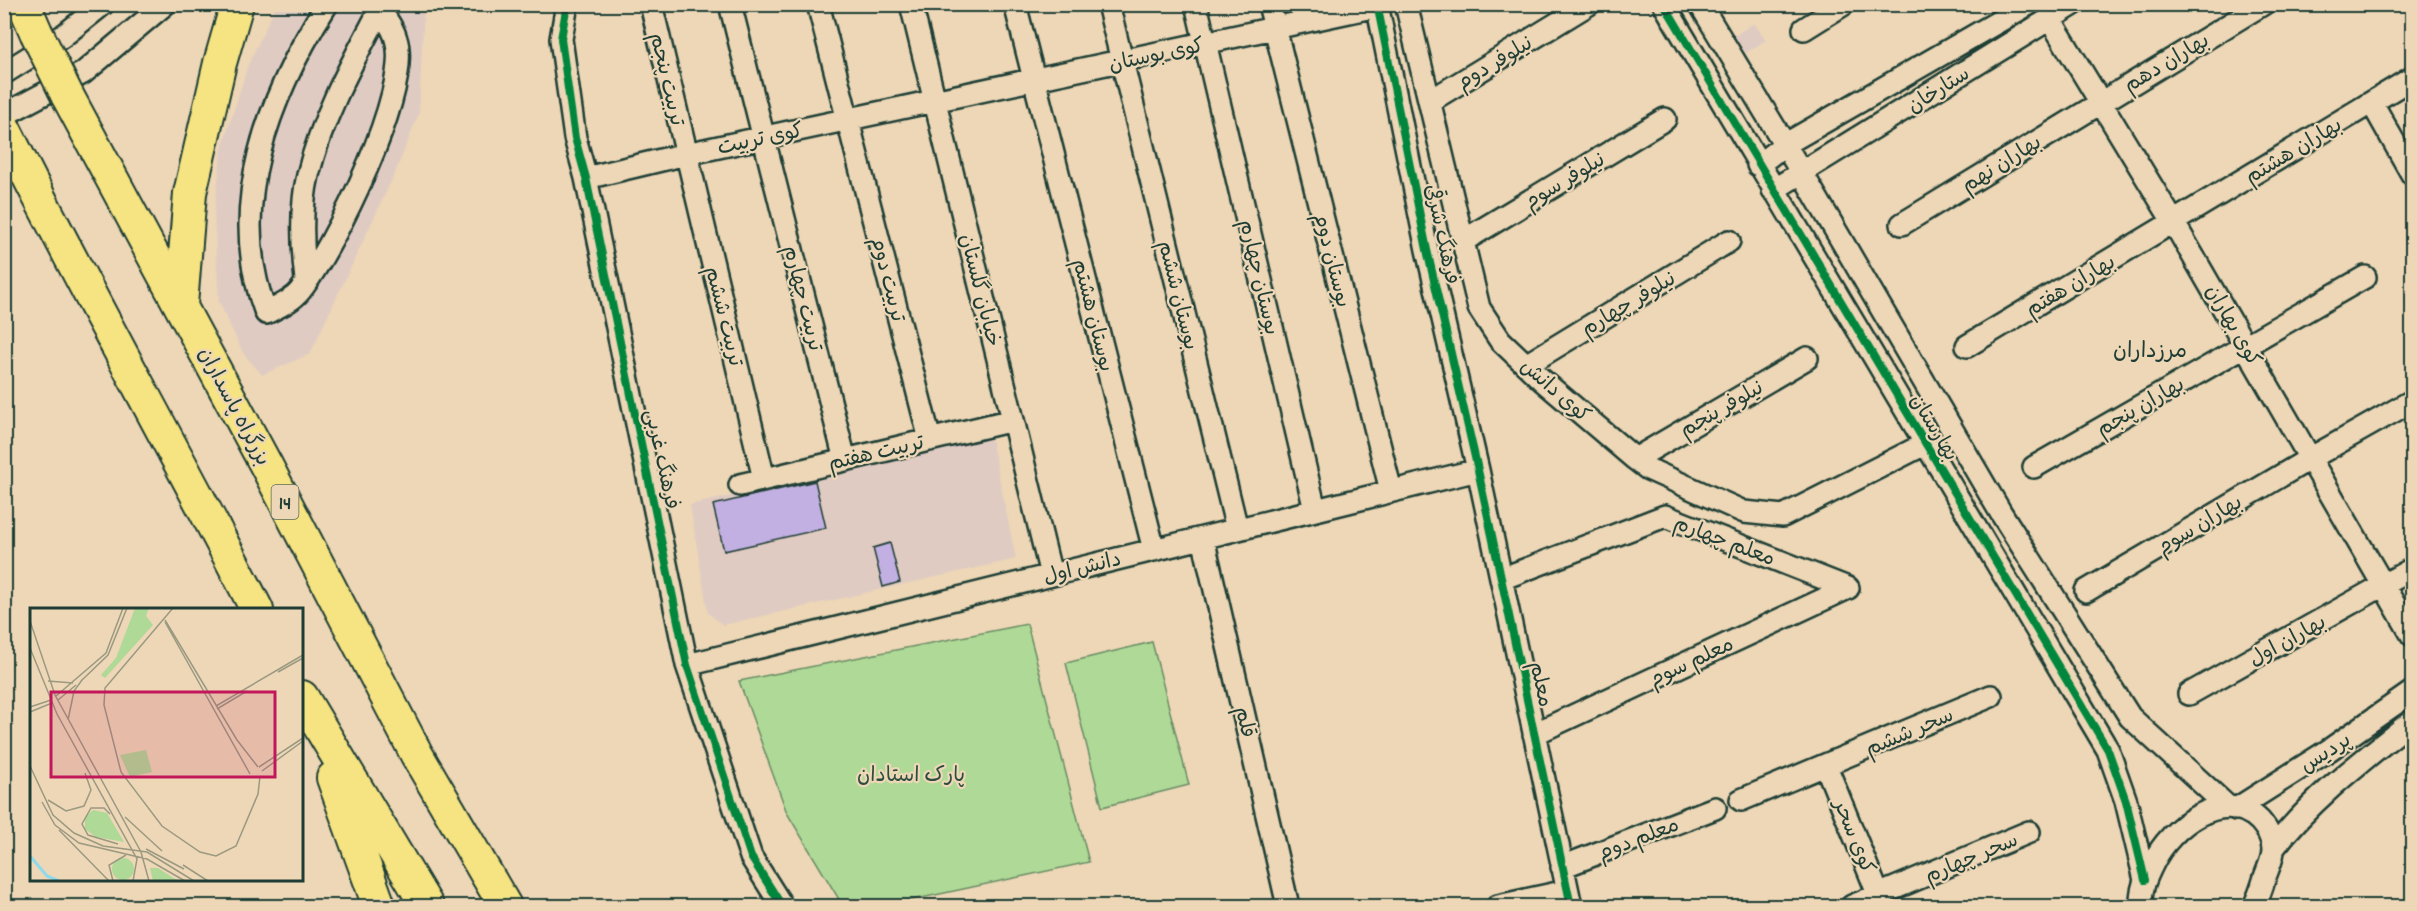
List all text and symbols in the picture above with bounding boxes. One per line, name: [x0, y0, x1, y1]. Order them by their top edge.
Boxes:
street label: بهاران دهم: [2119, 27, 2216, 102]
street label: تربیت پنجم: [640, 30, 691, 130]
street label: نیلوفر دوم: [1452, 30, 1539, 99]
street label: کوی بوستان: [1106, 32, 1207, 82]
street label: ستارخان: [1903, 61, 1977, 122]
street label: بهاران هشتم: [2240, 112, 2349, 193]
street label: کوی تربیت: [715, 117, 806, 165]
street label: بهاران نهم: [1957, 129, 2049, 202]
street label: نیلوفر سوم: [1519, 146, 1612, 219]
street label: فرهنگ شرقی: [1415, 181, 1466, 288]
street label: بوستان دوم: [1304, 210, 1356, 311]
street label: بوستان چهارم: [1229, 217, 1285, 338]
street label: خیابان گلستان: [950, 231, 1007, 350]
street label: تربیت دوم: [861, 234, 911, 326]
street label: بوستان ششم: [1148, 238, 1204, 354]
street label: تربیت چهارم: [773, 243, 829, 356]
street label: بهاران هفتم: [2021, 249, 2122, 326]
street label: بوستان هشتم: [1063, 256, 1120, 375]
street label: تربیت ششم: [695, 264, 749, 371]
street label: نیلوفر چهارم: [1576, 265, 1683, 346]
street label: کوی بهاران: [2196, 280, 2267, 373]
district label: مرزداران: [2113, 337, 2187, 368]
street label: بزرگراه پاسداران: [189, 343, 276, 472]
street label: کوی دانش: [1512, 353, 1596, 431]
street label: بهاران پنجم: [2092, 371, 2191, 446]
street label: نیلوفر پنجم: [1675, 374, 1770, 447]
street label: بهارستان: [1901, 389, 1964, 468]
street label: فرهنگ غربی: [635, 407, 685, 513]
street label: تربیت هفتم: [826, 429, 928, 480]
road number: 14: [272, 485, 298, 519]
street label: بهاران سوم: [2152, 489, 2249, 564]
street label: معلم چهارم: [1669, 510, 1779, 576]
street label: دانش اول: [1041, 546, 1125, 594]
inset map: [30, 608, 303, 881]
street label: بهاران اول: [2244, 609, 2333, 676]
street label: معلم سوم: [1645, 631, 1740, 696]
street label: معلم: [1520, 659, 1559, 710]
street label: سحر ششم: [1861, 702, 1959, 766]
street label: قلم: [1225, 704, 1261, 741]
street label: پردیس: [2295, 727, 2358, 782]
park label: پارک استادان: [857, 762, 965, 792]
street label: کوی سحر: [1823, 793, 1881, 879]
street label: معلم دوم: [1594, 812, 1684, 870]
street label: سحر چهارم: [1921, 827, 2024, 893]

